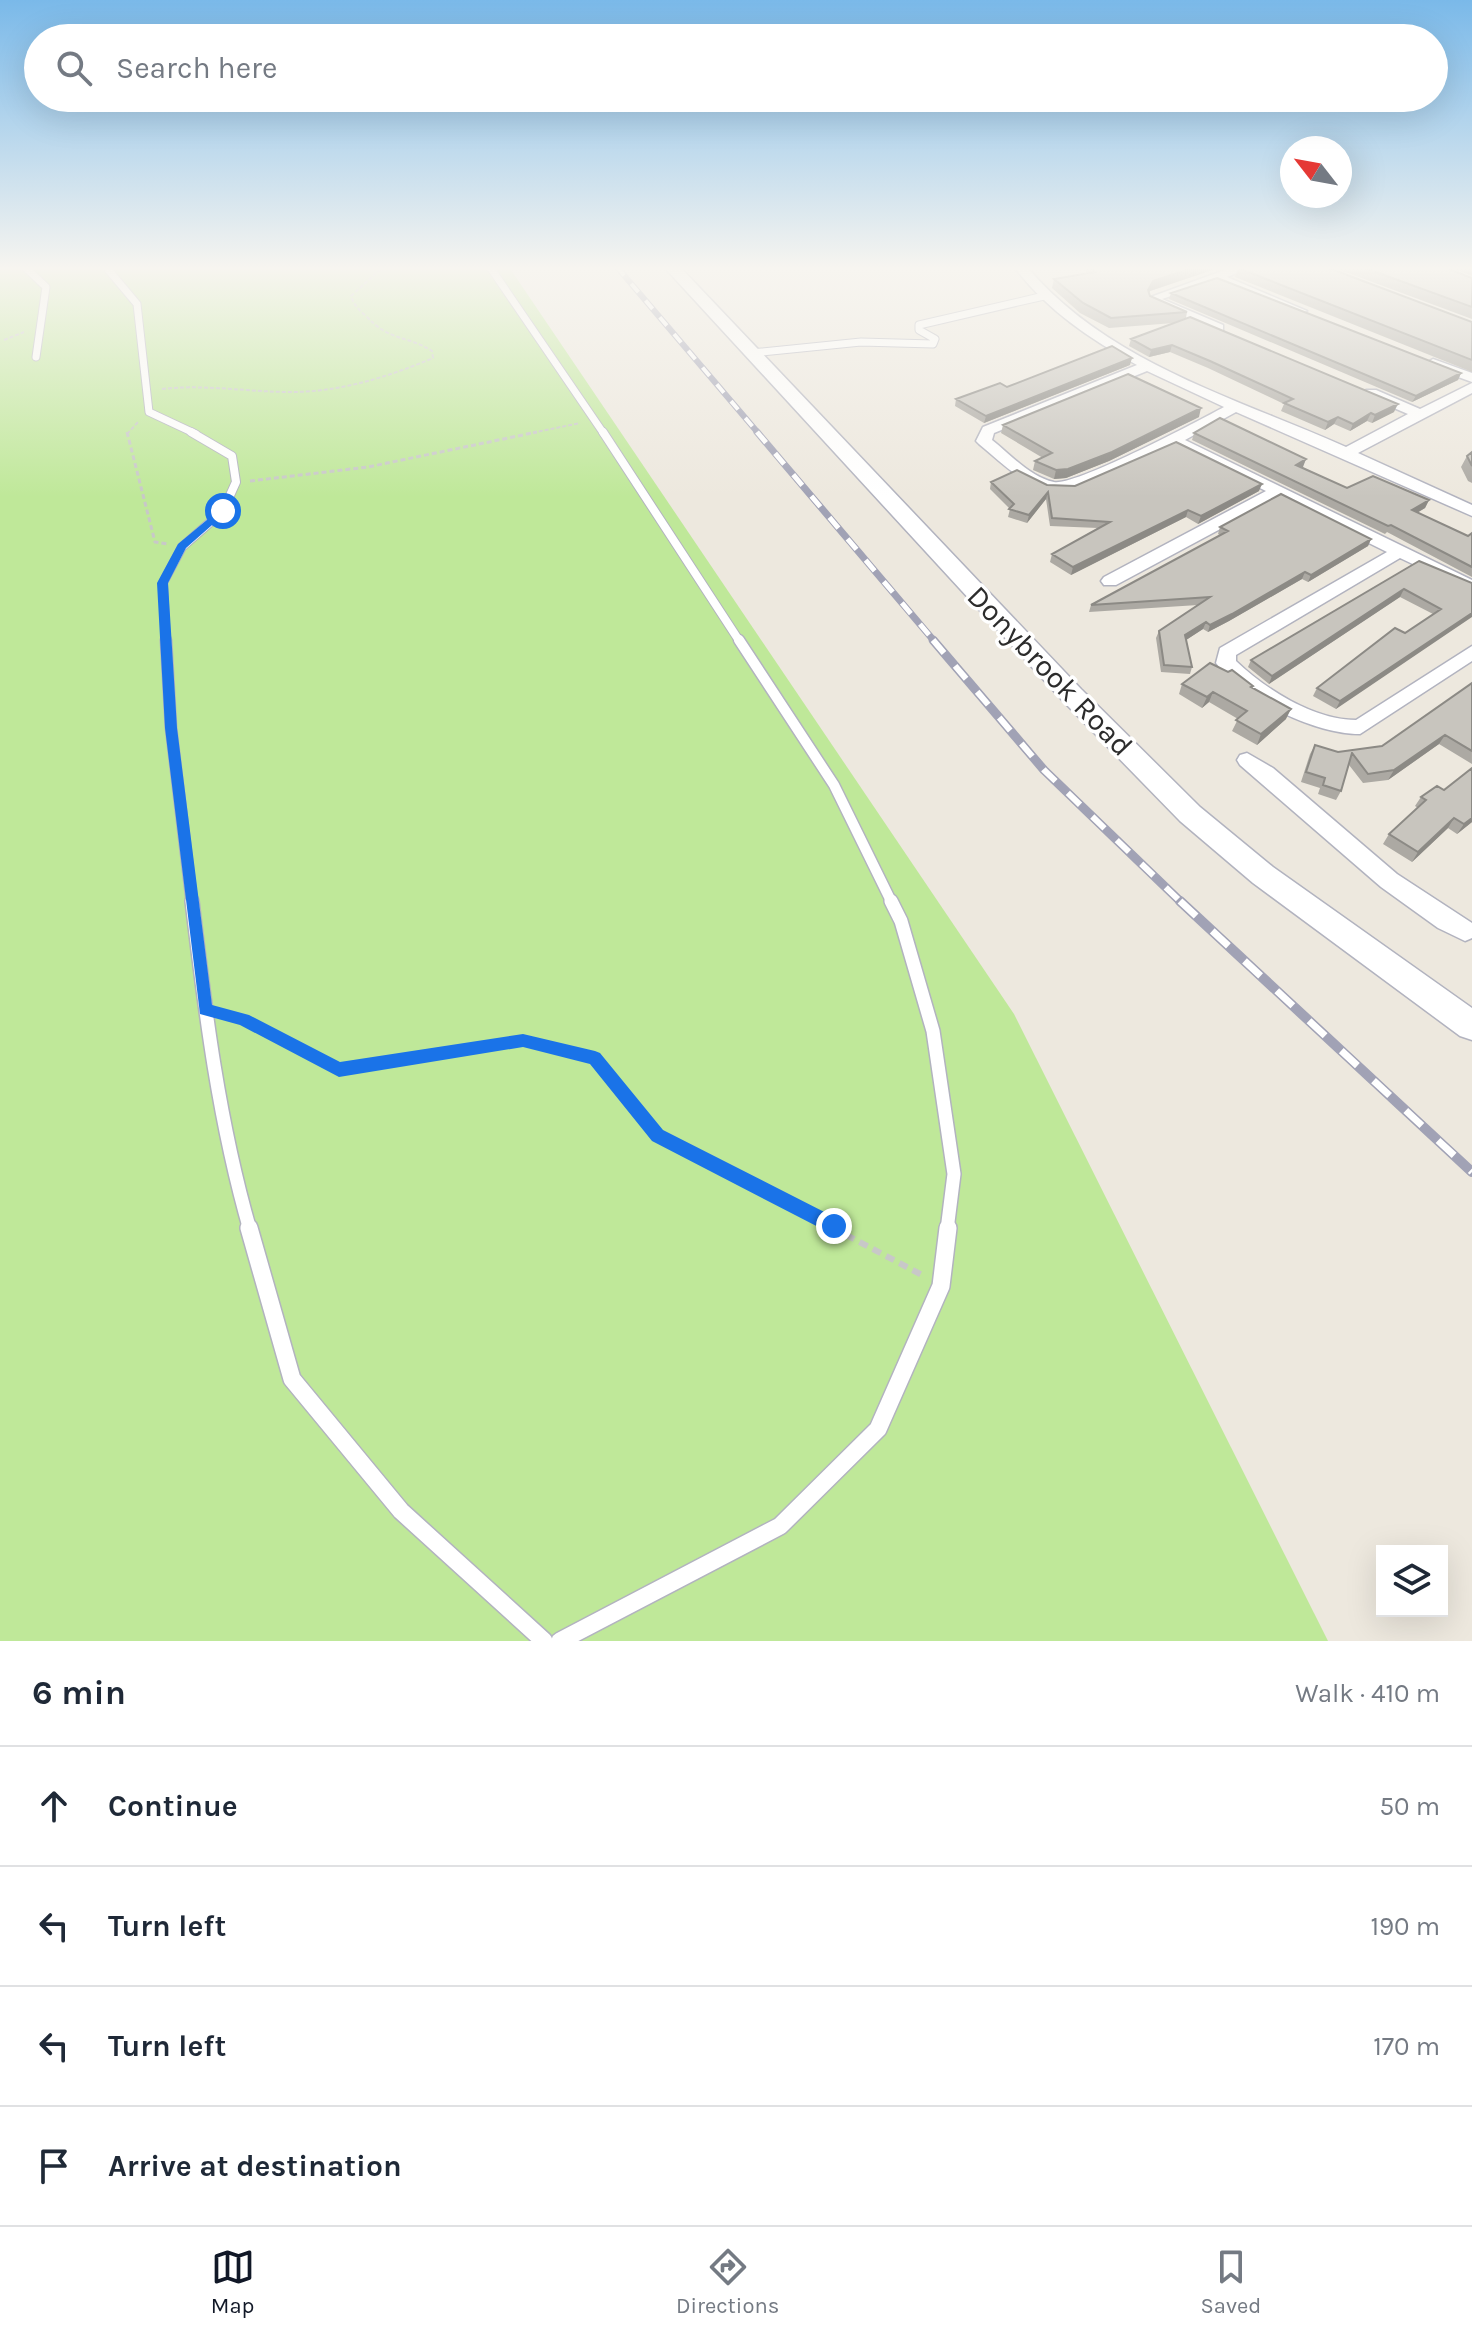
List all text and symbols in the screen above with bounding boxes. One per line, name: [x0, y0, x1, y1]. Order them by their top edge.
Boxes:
search box: [24, 24, 1448, 112]
icon: search: [52, 46, 96, 90]
text: Search here: [116, 50, 277, 86]
north arrow: [1280, 136, 1352, 208]
route start: [205, 493, 241, 529]
street label: Donybrook Road: [960, 578, 1140, 764]
route end: [816, 1208, 852, 1244]
map controls: [1376, 1545, 1448, 1617]
button: layers: [1376, 1545, 1448, 1617]
text: 6 min: [32, 1673, 126, 1713]
text: Walk · 410 m: [1295, 1678, 1440, 1709]
icon: ahead: [32, 1784, 76, 1828]
text: Continue: [108, 1788, 238, 1824]
text: 50 m: [1379, 1791, 1440, 1822]
icon: left: [32, 1904, 76, 1948]
text: Turn left: [108, 1908, 226, 1944]
text: 190 m: [1370, 1911, 1440, 1942]
icon: left: [32, 2024, 76, 2068]
text: Turn left: [108, 2028, 226, 2064]
text: 170 m: [1373, 2031, 1440, 2062]
icon: arrive: [32, 2144, 76, 2188]
text: Arrive at destination: [108, 2148, 402, 2184]
tab: Map: [211, 2245, 255, 2319]
tab: Directions: [676, 2245, 779, 2319]
tab: Saved: [1201, 2245, 1261, 2319]

